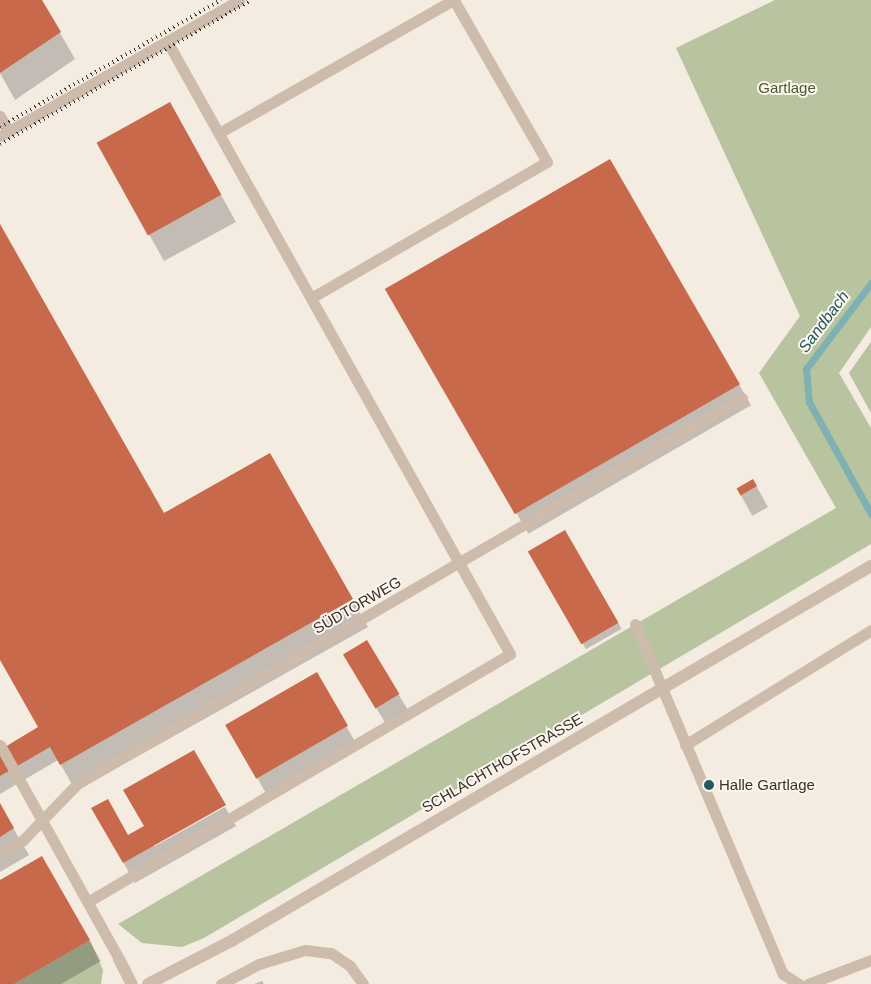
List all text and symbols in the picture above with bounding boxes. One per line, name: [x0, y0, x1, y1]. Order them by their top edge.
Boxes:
park label: Gartlage: [758, 79, 816, 97]
water label: Sandbach: [795, 287, 853, 357]
street label: SÜDTORWEG: [310, 573, 404, 637]
street label: SCHLACHTHOFSTRASSE: [418, 710, 586, 816]
place label: Halle Gartlage: [719, 776, 815, 794]
marker: Halle Gartlage: [703, 779, 715, 791]

